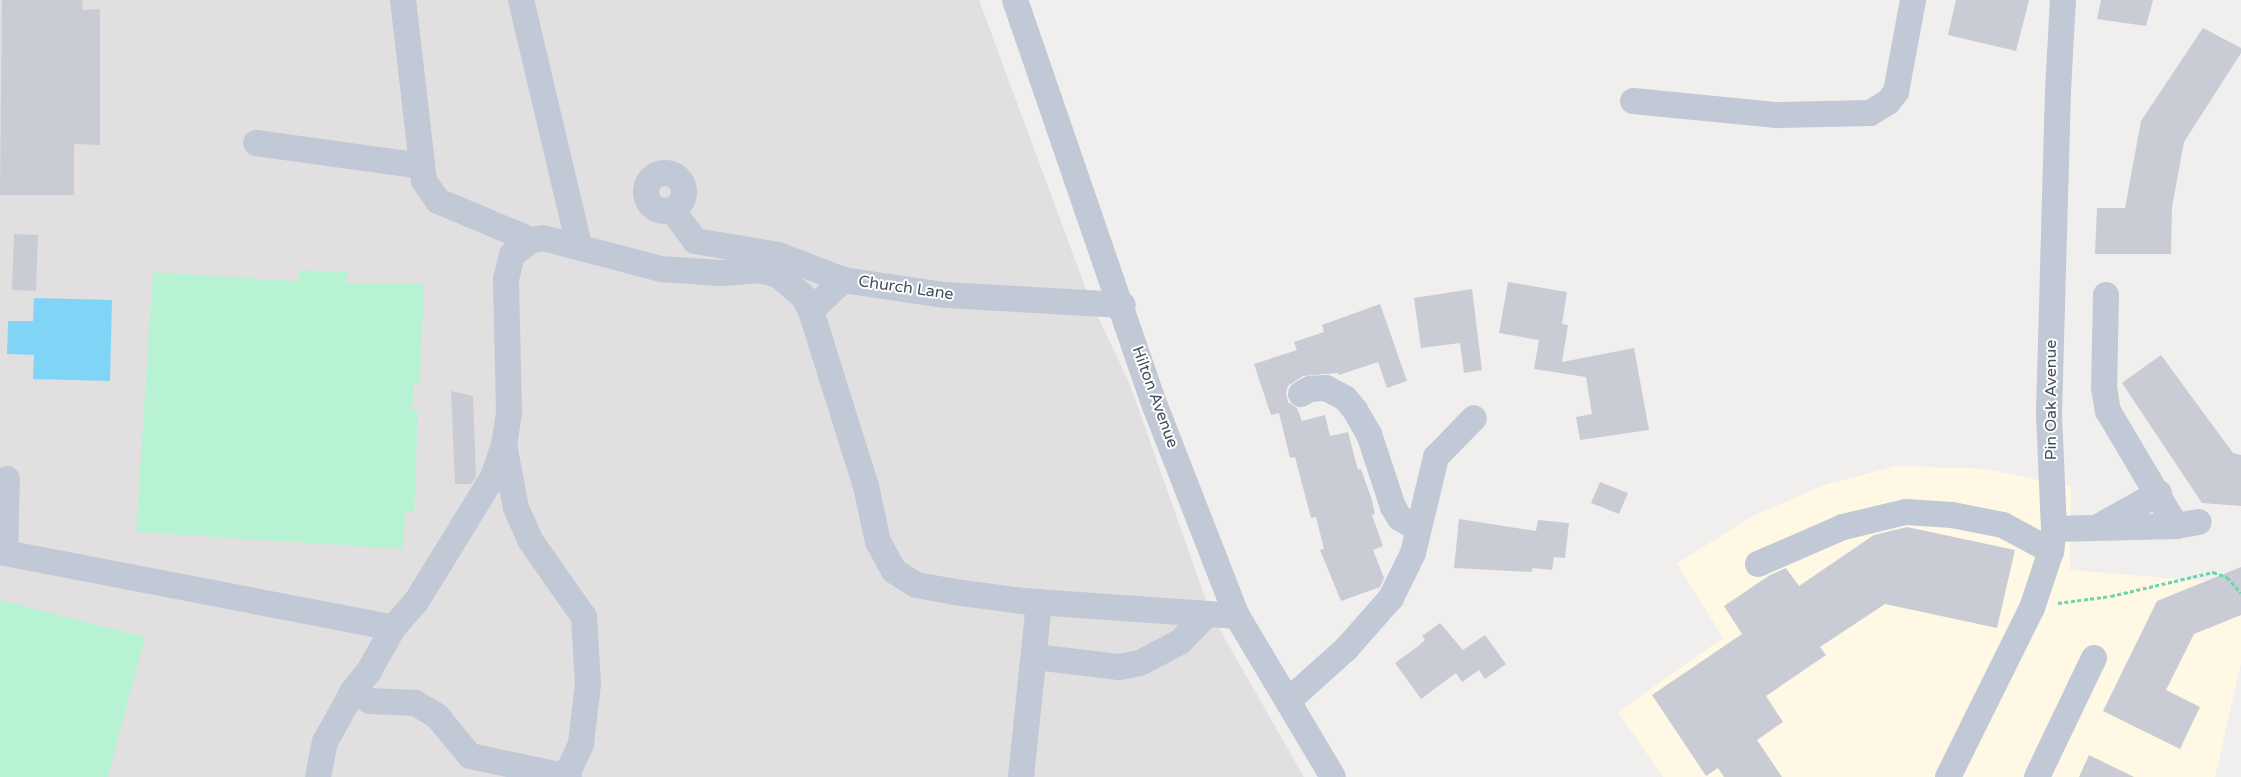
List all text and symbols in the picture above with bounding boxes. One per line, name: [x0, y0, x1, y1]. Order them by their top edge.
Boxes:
street label: Church Lane: [857, 272, 955, 304]
street label: Pin Oak Avenue: [2041, 340, 2061, 460]
street label: Hilton Avenue: [1128, 344, 1182, 450]

